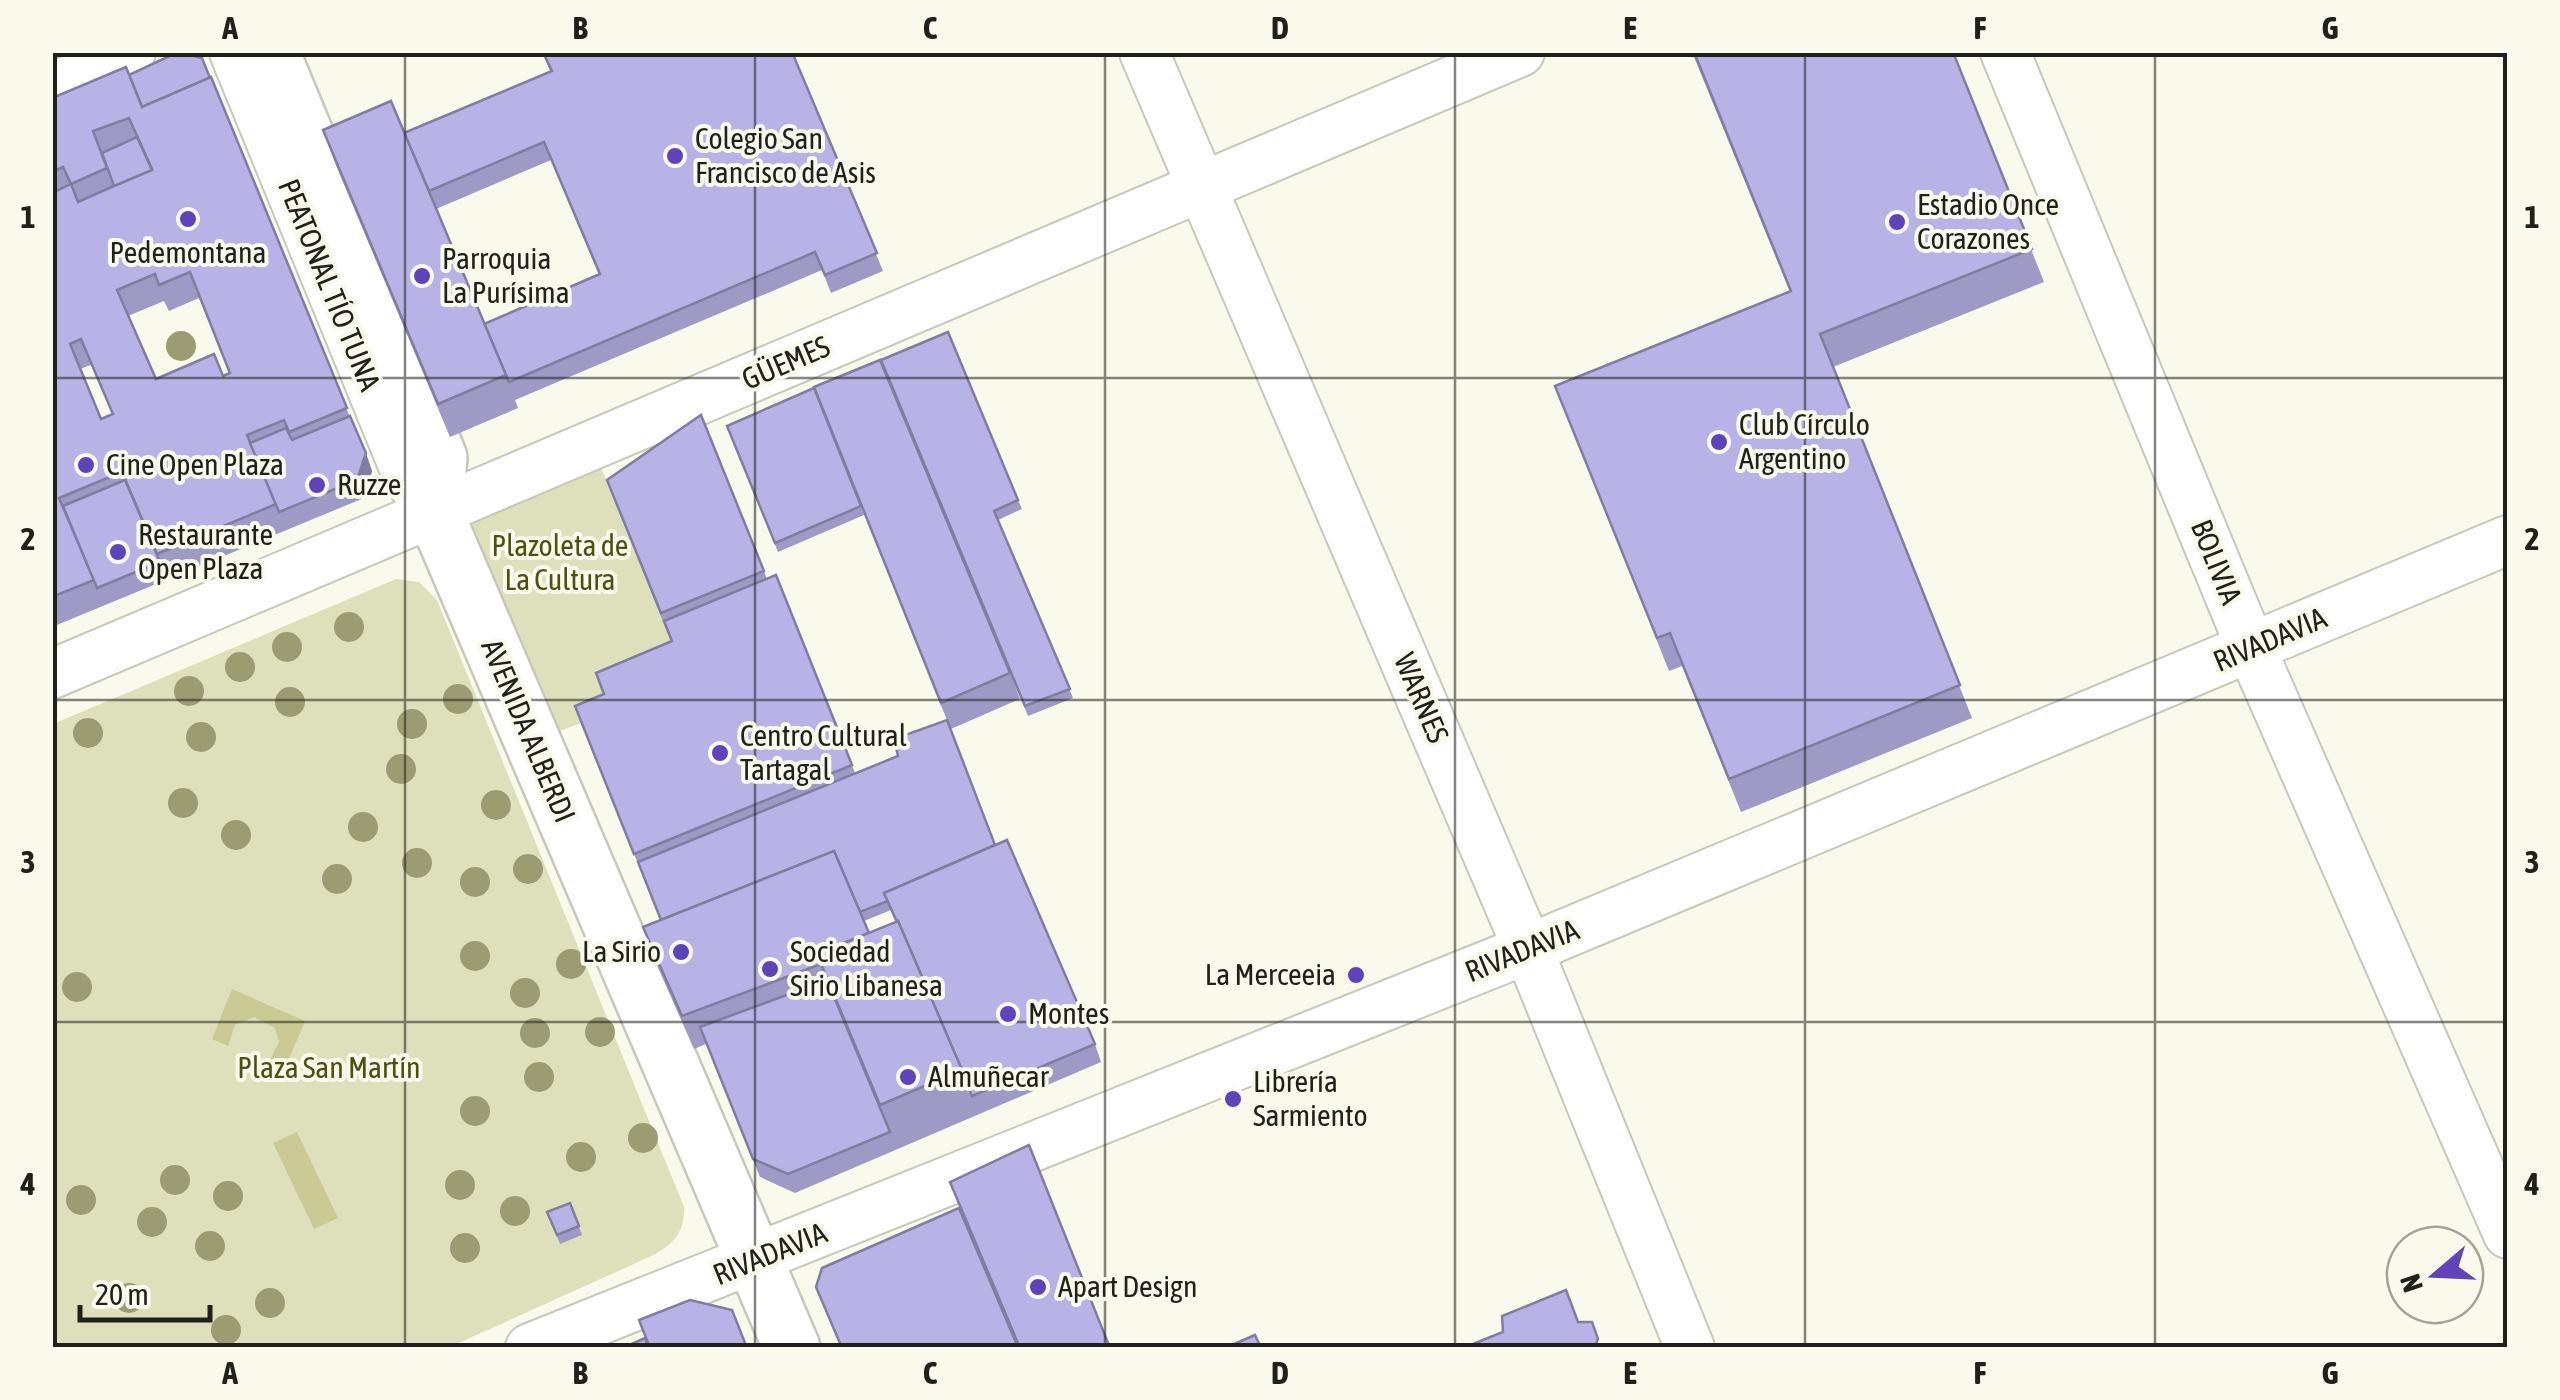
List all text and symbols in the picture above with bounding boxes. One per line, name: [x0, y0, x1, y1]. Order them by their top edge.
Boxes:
text: A: [221, 9, 238, 46]
text: B: [572, 9, 588, 46]
text: C: [923, 9, 938, 46]
text: D: [1271, 9, 1289, 46]
text: E: [1623, 9, 1637, 46]
text: F: [1974, 9, 1987, 46]
text: G: [2322, 9, 2339, 46]
place label: Colegio San Francisco de Asis: [695, 121, 876, 189]
marker: Colegio San Francisco de Asis: [664, 145, 686, 167]
street label: PEATONAL TÍO TUNA: [272, 174, 388, 396]
place label: Estadio Once Corazones: [1917, 187, 2059, 255]
text: 1: [20, 198, 36, 235]
text: 1: [2524, 198, 2540, 235]
marker: Pedemontana: [177, 208, 199, 230]
marker: Estadio Once Corazones: [1886, 211, 1908, 233]
place label: Pedemontana: [109, 235, 267, 269]
place label: Parroquia La Purísima: [442, 241, 570, 309]
marker: Parroquia La Purísima: [411, 265, 433, 287]
street label: GÜEMES: [737, 328, 835, 396]
place label: Club Círculo Argentino: [1739, 407, 1870, 475]
marker: Club Círculo Argentino: [1708, 431, 1730, 453]
place label: Cine Open Plaza: [106, 447, 284, 481]
marker: Cine Open Plaza: [75, 454, 97, 476]
place label: Ruzze: [337, 467, 401, 501]
marker: Ruzze: [306, 474, 328, 496]
street label: BOLIVIA: [2185, 514, 2249, 609]
place label: Restaurante Open Plaza: [138, 517, 273, 585]
text: 2: [20, 520, 36, 557]
text: 2: [2524, 520, 2540, 557]
park label: Plazoleta de La Cultura: [491, 528, 629, 596]
marker: Restaurante Open Plaza: [107, 541, 129, 563]
street label: RIVADAVIA: [2208, 600, 2331, 678]
street label: AVENIDA ALBERDI: [475, 634, 583, 827]
street label: WARNES: [1388, 648, 1456, 747]
place label: Centro Cultural Tartagal: [740, 718, 907, 786]
marker: Centro Cultural Tartagal: [709, 742, 731, 764]
text: 3: [20, 843, 36, 880]
text: 3: [2524, 843, 2540, 880]
street label: RIVADAVIA: [1460, 912, 1584, 988]
place label: La Sirio: [582, 934, 661, 968]
place label: Sociedad Sirio Libanesa: [790, 934, 943, 1002]
marker: La Sirio: [670, 941, 692, 963]
place label: La Merceeia: [1205, 957, 1336, 991]
marker: Sociedad Sirio Libanesa: [759, 958, 781, 980]
marker: La Merceeia: [1345, 964, 1367, 986]
place label: Montes: [1028, 996, 1109, 1030]
marker: Montes: [997, 1003, 1019, 1025]
park label: Plaza San Martín: [237, 1050, 421, 1084]
place label: Almuñecar: [928, 1059, 1050, 1093]
place label: Librería Sarmiento: [1253, 1064, 1368, 1132]
marker: Almuñecar: [897, 1066, 919, 1088]
marker: Librería Sarmiento: [1222, 1088, 1244, 1110]
text: 4: [19, 1165, 36, 1202]
text: 4: [2523, 1165, 2540, 1202]
street label: RIVADAVIA: [708, 1215, 832, 1291]
north arrow: [2385, 1225, 2485, 1325]
scale bar: [80, 1260, 210, 1322]
place label: Apart Design: [1058, 1269, 1198, 1303]
text: N: [2394, 1270, 2429, 1296]
marker: Apart Design: [1027, 1276, 1049, 1298]
text: 20 m: [95, 1277, 149, 1311]
text: A: [221, 1354, 238, 1391]
text: B: [572, 1354, 588, 1391]
text: C: [923, 1354, 938, 1391]
text: D: [1271, 1354, 1289, 1391]
text: E: [1623, 1354, 1637, 1391]
text: F: [1974, 1354, 1987, 1391]
text: G: [2322, 1354, 2339, 1391]

